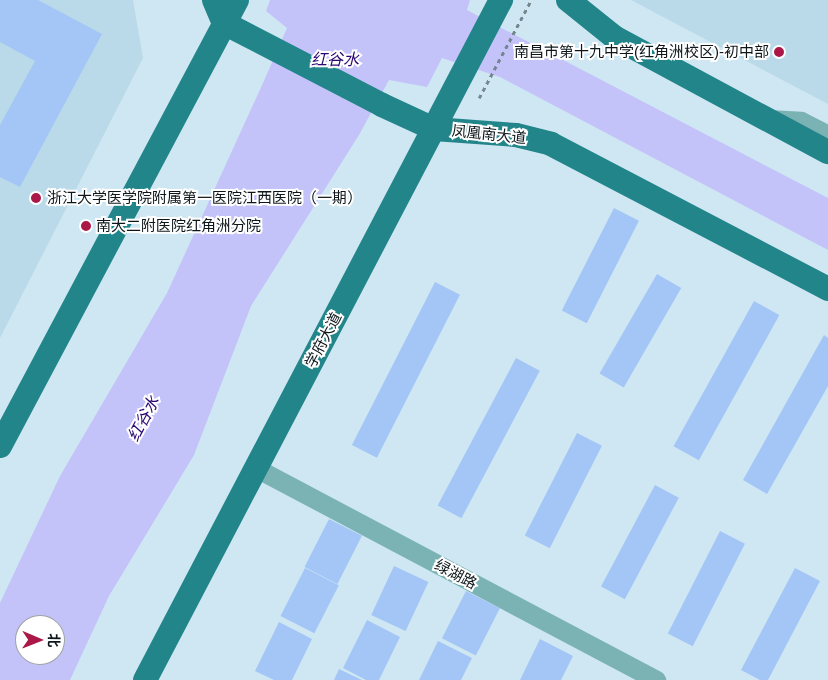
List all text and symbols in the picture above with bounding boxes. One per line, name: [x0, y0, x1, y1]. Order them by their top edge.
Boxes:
place label: 南昌市第十九中学(红角洲校区)-初中部: [514, 43, 769, 61]
marker: 南昌市第十九中学(红角洲校区)-初中部: [773, 46, 785, 58]
water label: 红谷水: [311, 50, 359, 70]
street label: 凤凰南大道: [451, 121, 527, 147]
place label: 浙江大学医学院附属第一医院江西医院（一期）: [47, 189, 362, 207]
marker: 浙江大学医学院附属第一医院江西医院（一期）: [29, 191, 43, 205]
place label: 南大二附医院红角洲分院: [96, 217, 261, 235]
marker: 南大二附医院红角洲分院: [80, 220, 92, 232]
street label: 学府大道: [301, 309, 345, 371]
water label: 红谷水: [124, 393, 164, 445]
street label: 绿湖路: [432, 555, 480, 593]
north arrow: [15, 615, 65, 665]
text: 北: [46, 633, 62, 647]

